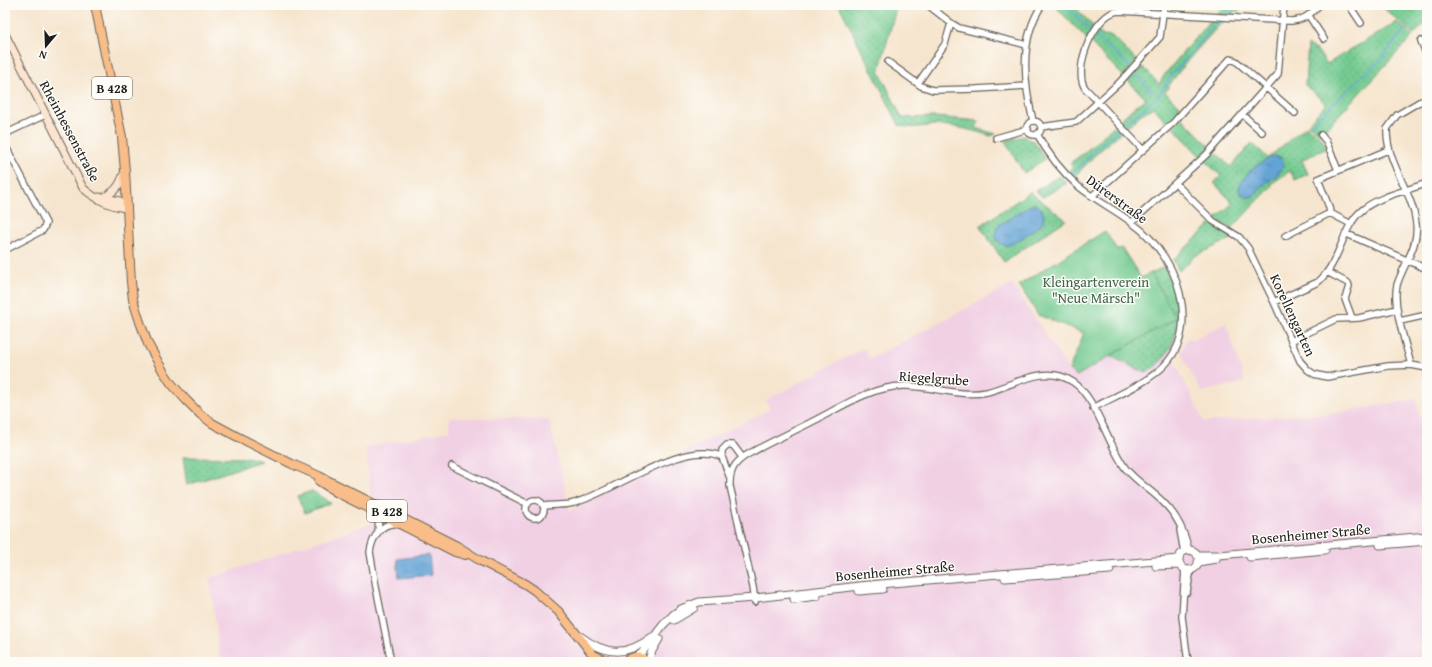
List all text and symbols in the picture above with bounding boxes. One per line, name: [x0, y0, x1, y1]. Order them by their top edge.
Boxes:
north arrow: [26, 26, 66, 66]
text: N: [36, 46, 49, 64]
street label: Rheinhessenstraße: [35, 77, 105, 185]
road number: B 428: [92, 77, 132, 99]
street label: Dürerstraße: [1082, 170, 1152, 228]
street label: Korellengarten: [1265, 271, 1321, 359]
park label: Kleingartenverein "Neue Märsch": [1043, 272, 1149, 308]
street label: Riegelgrube: [898, 366, 970, 390]
road number: B 428: [367, 500, 407, 522]
street label: Bosenheimer Straße: [1251, 519, 1372, 549]
street label: Bosenheimer Straße: [835, 556, 956, 586]

